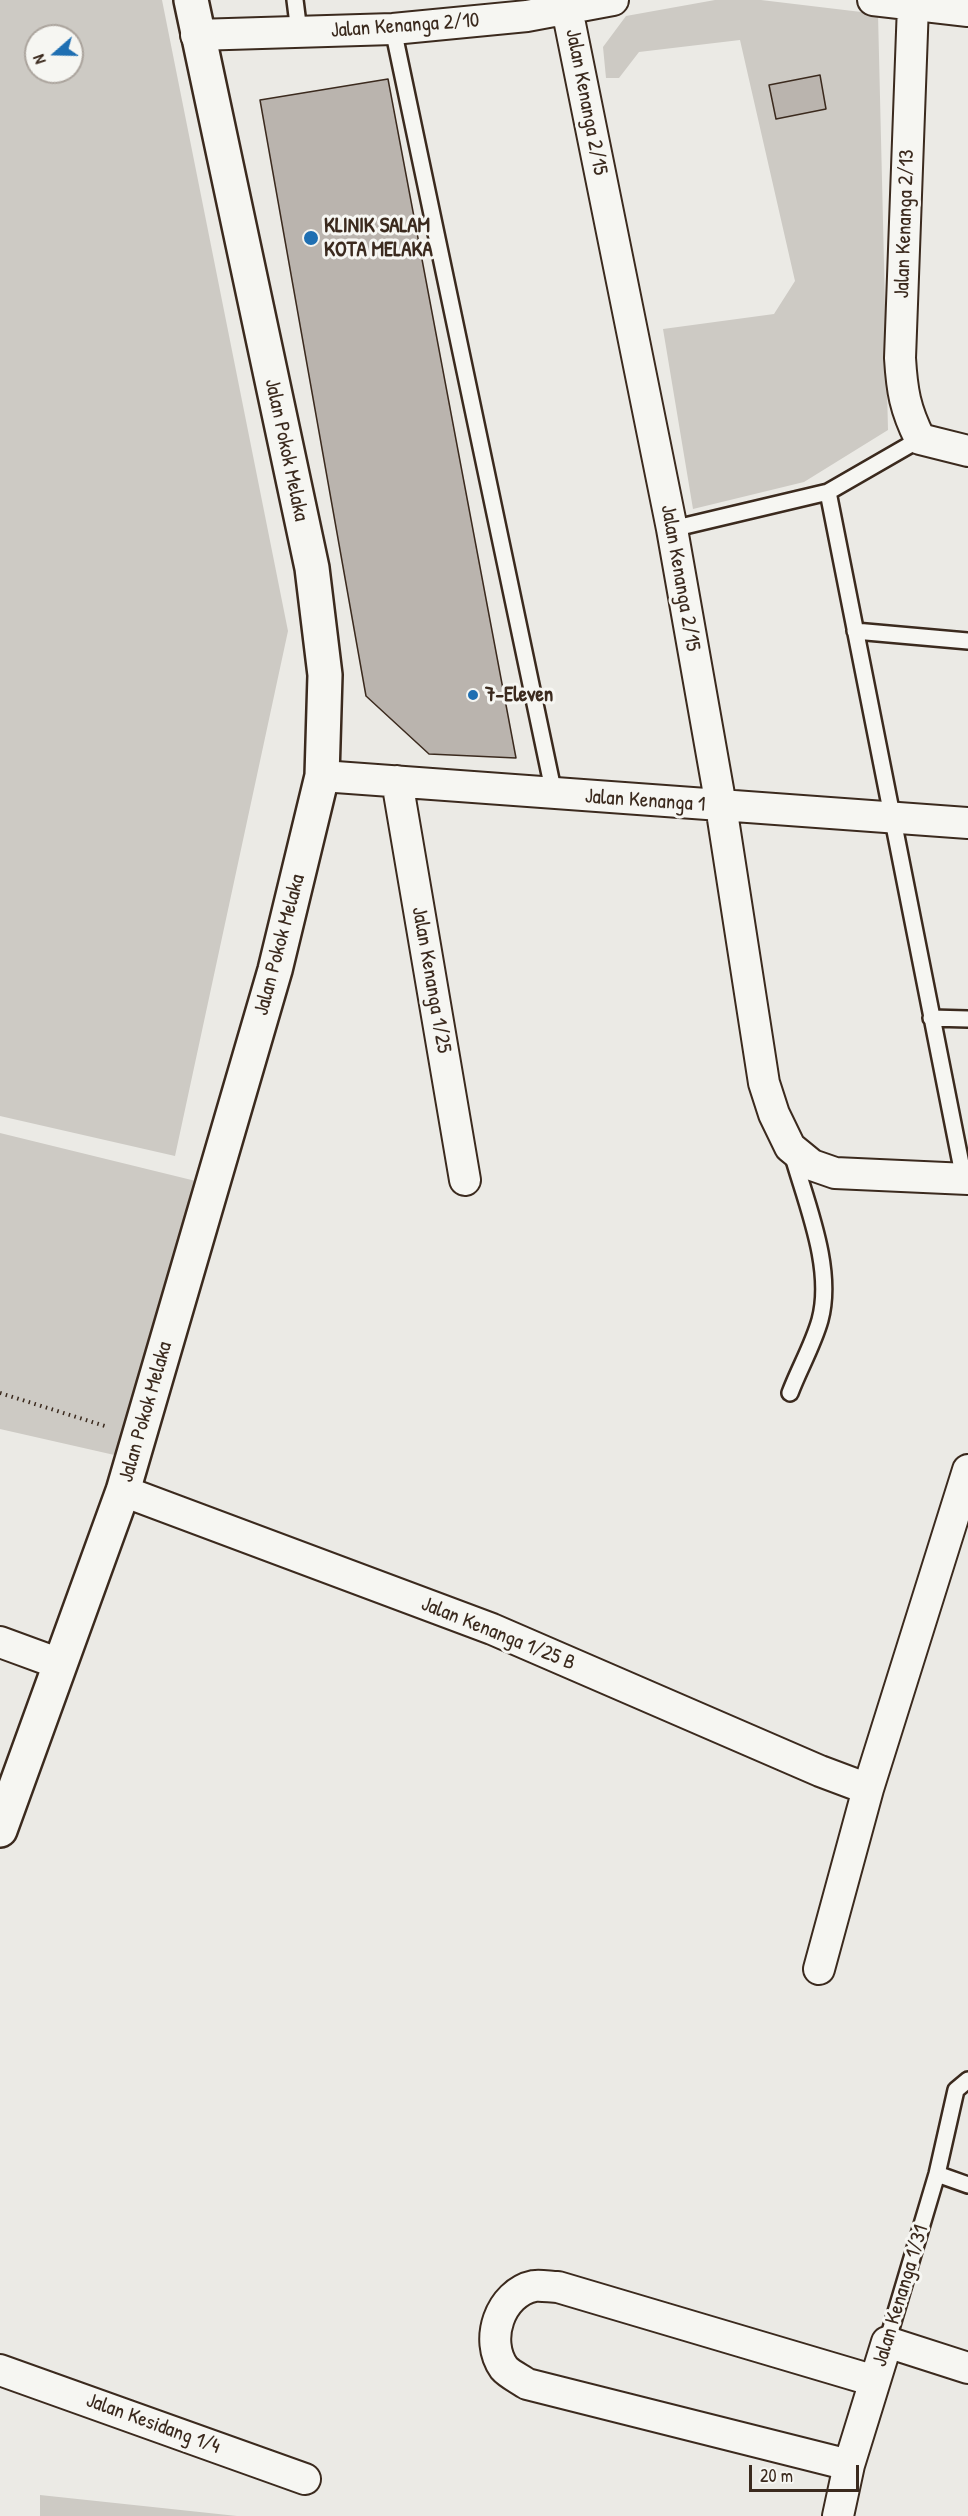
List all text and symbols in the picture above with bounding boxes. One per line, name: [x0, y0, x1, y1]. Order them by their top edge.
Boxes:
street label: Jalan Kenanga 2/10: [330, 8, 480, 44]
north arrow: [24, 24, 84, 84]
street label: Jalan Kenanga 2/15: [559, 27, 613, 177]
text: N: [27, 52, 51, 67]
street label: Jalan Kenanga 2/13: [890, 149, 920, 299]
place label: KLINIK SALAM KOTA MELAKA: [324, 213, 433, 263]
marker: KLINIK SALAM KOTA MELAKA: [302, 229, 320, 247]
street label: Jalan Pokok Melaka: [259, 376, 313, 524]
street label: Jalan Kenanga 2/15: [655, 503, 705, 653]
place label: 7-Eleven: [485, 682, 553, 708]
marker: 7-Eleven: [466, 688, 480, 702]
street label: Jalan Kenanga 1: [584, 784, 706, 818]
street label: Jalan Pokok Melaka: [249, 872, 311, 1018]
street label: Jalan Kenanga 1/25: [406, 905, 456, 1055]
street label: Jalan Pokok Melaka: [114, 1339, 178, 1485]
street label: Jalan Kenanga 1/25 B: [417, 1592, 579, 1676]
street label: Jalan Kenanga 1/31: [868, 2222, 934, 2370]
street label: Jalan Kesidang 1/4: [83, 2388, 223, 2460]
scale bar: [752, 2453, 862, 2491]
text: 20 m: [760, 2463, 793, 2488]

